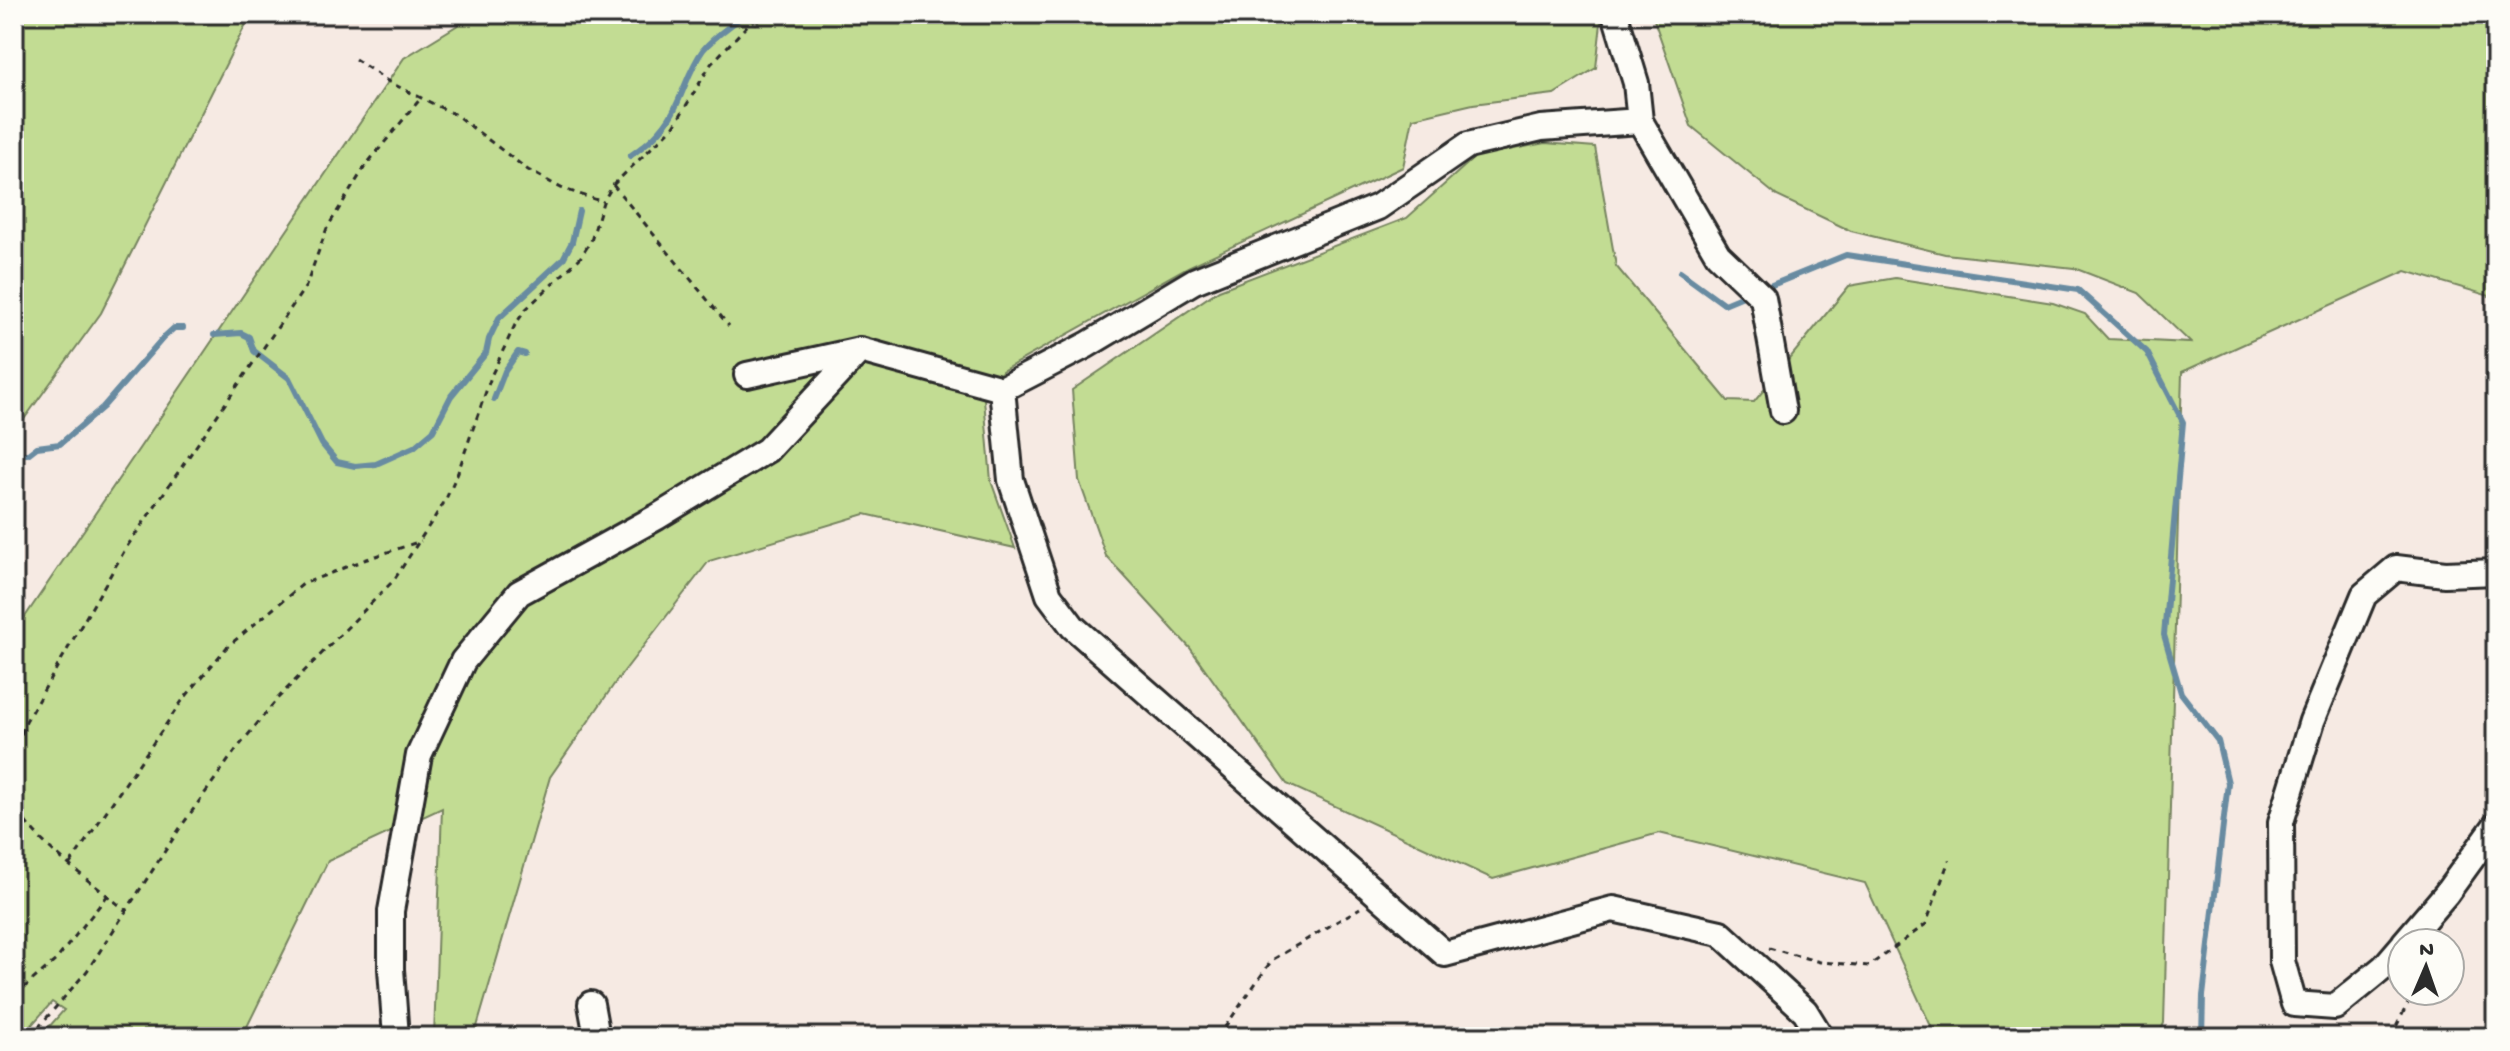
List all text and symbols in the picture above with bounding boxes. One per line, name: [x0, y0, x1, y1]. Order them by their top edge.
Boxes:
north arrow: [2386, 927, 2466, 1007]
text: N: [2419, 938, 2434, 964]

